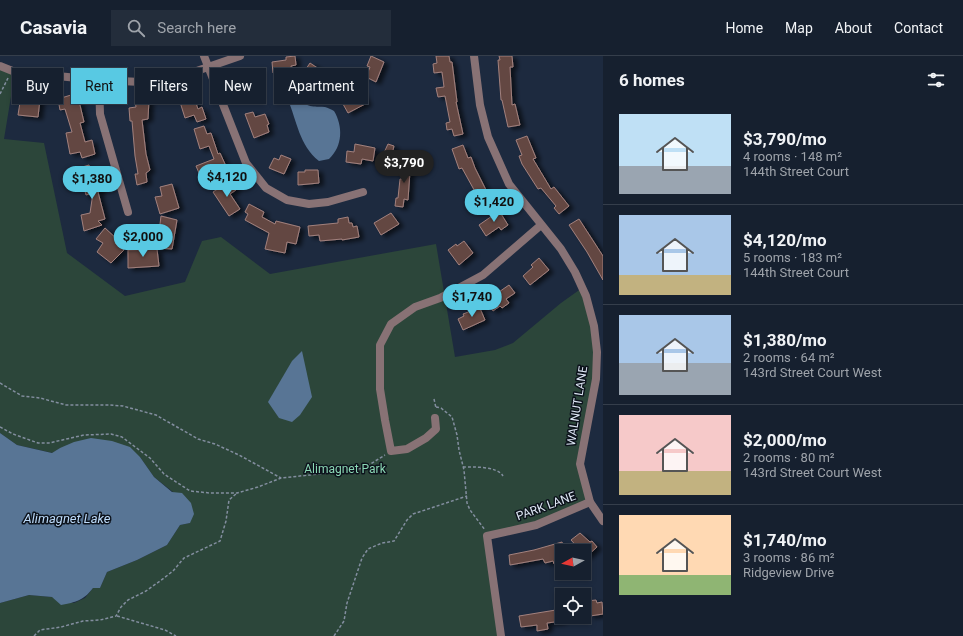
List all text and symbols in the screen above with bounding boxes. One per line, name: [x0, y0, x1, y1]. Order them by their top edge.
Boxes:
search box: [111, 10, 391, 46]
text: Casavia: [20, 16, 87, 39]
icon: search: [125, 17, 147, 39]
text: Search here: [157, 19, 236, 37]
text: Home: [725, 20, 763, 36]
text: Map: [785, 20, 813, 36]
text: About: [835, 20, 872, 36]
text: Contact: [894, 20, 943, 36]
chip: Buy: [12, 68, 63, 104]
chip: Rent: [71, 68, 127, 104]
chip: Filters: [135, 68, 202, 104]
chip: New: [210, 68, 266, 104]
chip: Apartment: [274, 68, 368, 104]
icon: filters: [925, 69, 947, 91]
text: 6 homes: [619, 70, 685, 90]
text: $3,790/mo: [743, 129, 827, 149]
icon: home: [651, 130, 699, 178]
text: 4 rooms · 148 m²: [743, 149, 842, 164]
pin: $3,790: [371, 150, 437, 184]
text: $3,790: [384, 155, 424, 170]
pin: $4,120: [194, 164, 260, 198]
text: 144th Street Court: [743, 164, 849, 179]
pin: $1,380: [59, 166, 125, 200]
text: $4,120: [207, 169, 247, 184]
text: $1,380: [72, 171, 112, 186]
pin: $1,420: [461, 189, 527, 223]
text: $1,420: [474, 194, 514, 209]
pin: $2,000: [110, 224, 176, 258]
text: $2,000: [123, 229, 163, 244]
text: $4,120/mo: [743, 230, 827, 250]
icon: home: [651, 231, 699, 279]
text: 5 rooms · 183 m²: [743, 250, 842, 265]
text: 144th Street Court: [743, 265, 849, 280]
pin: $1,740: [439, 284, 505, 318]
text: $1,740: [452, 289, 492, 304]
text: $1,380/mo: [743, 330, 827, 350]
icon: home: [651, 331, 699, 379]
text: 2 rooms · 64 m²: [743, 350, 835, 365]
street label: WALNUT LANE: [564, 365, 590, 447]
text: 143rd Street Court West: [743, 365, 882, 380]
text: $2,000/mo: [743, 430, 827, 450]
icon: home: [651, 431, 699, 479]
text: 2 rooms · 80 m²: [743, 450, 835, 465]
park label: Alimagnet Park: [304, 462, 387, 476]
text: 143rd Street Court West: [743, 465, 882, 480]
street label: PARK LANE: [514, 489, 578, 523]
water label: Alimagnet Lake: [23, 511, 111, 526]
text: $1,740/mo: [743, 530, 827, 550]
icon: home: [651, 531, 699, 579]
north arrow: [555, 544, 591, 580]
map controls: [555, 544, 591, 624]
text: 3 rooms · 86 m²: [743, 550, 835, 565]
text: Ridgeview Drive: [743, 565, 834, 580]
button: locate: [555, 588, 591, 624]

